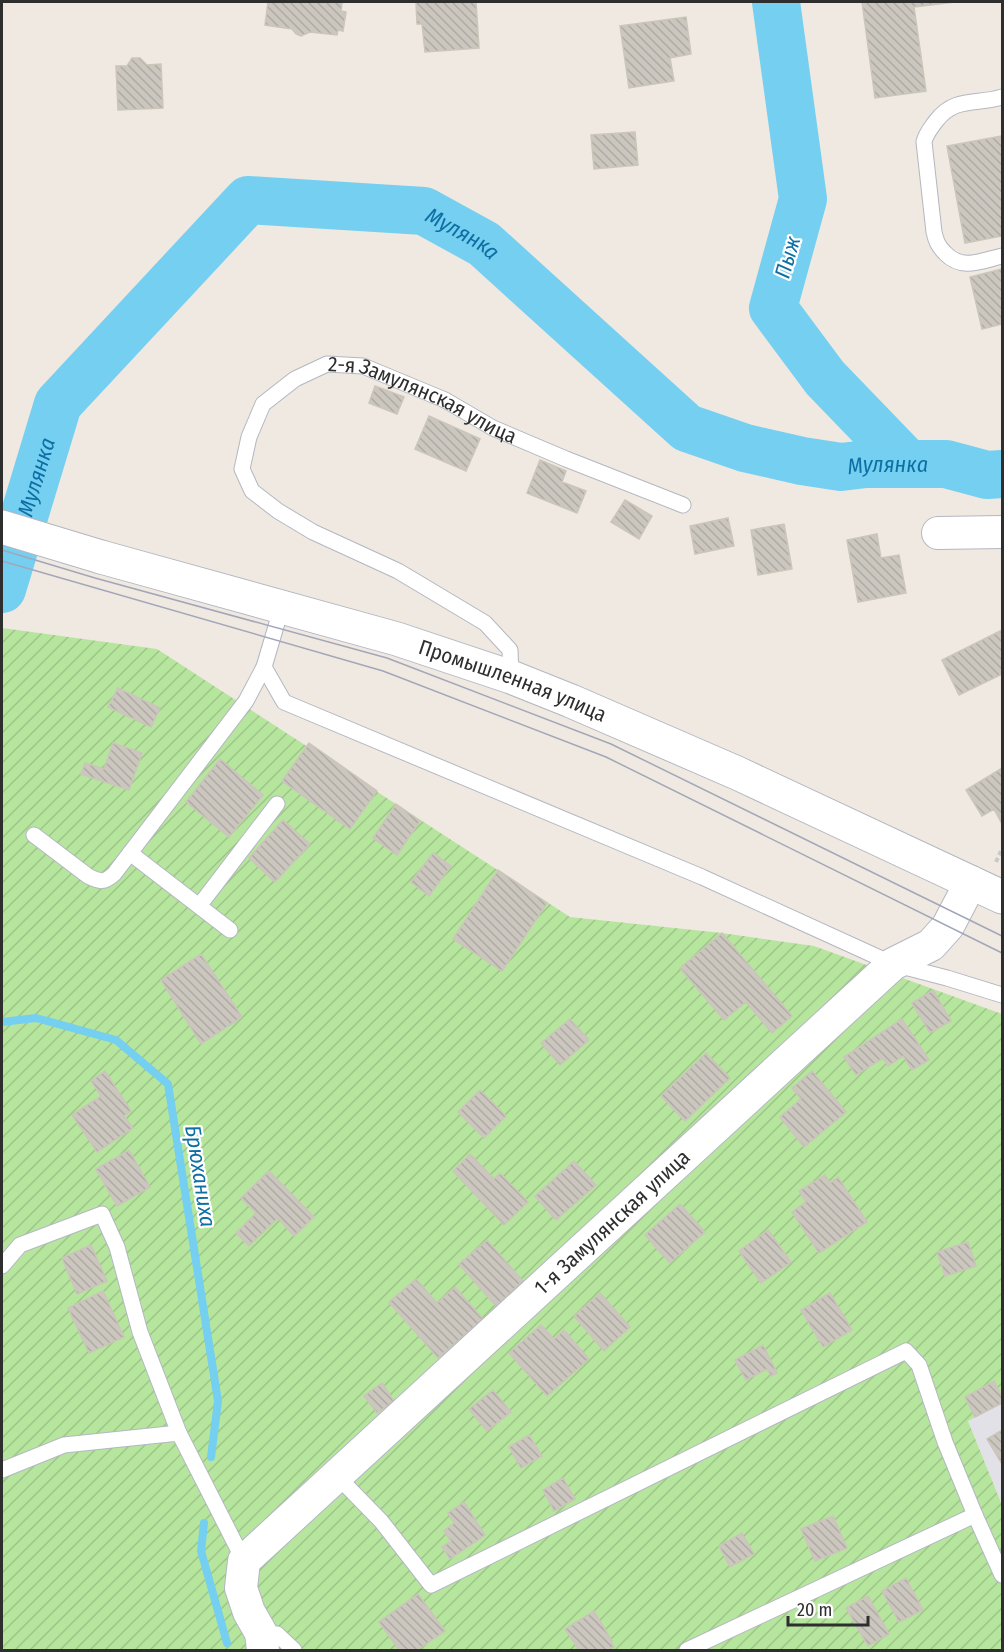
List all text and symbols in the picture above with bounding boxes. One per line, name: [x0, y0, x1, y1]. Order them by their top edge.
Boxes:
water label: Мулянка: [421, 202, 505, 265]
water label: Пыж: [769, 233, 806, 281]
street label: 2-я Замулянская улица: [328, 351, 520, 449]
water label: Мулянка: [12, 435, 61, 520]
water label: Мулянка: [846, 451, 928, 480]
street label: Промышленная улица: [415, 634, 610, 728]
water label: Брюханиха: [179, 1123, 222, 1229]
street label: 1-я Замулянская улица: [529, 1144, 695, 1300]
scale bar: [788, 1589, 868, 1627]
text: 20 m: [797, 1599, 832, 1621]

